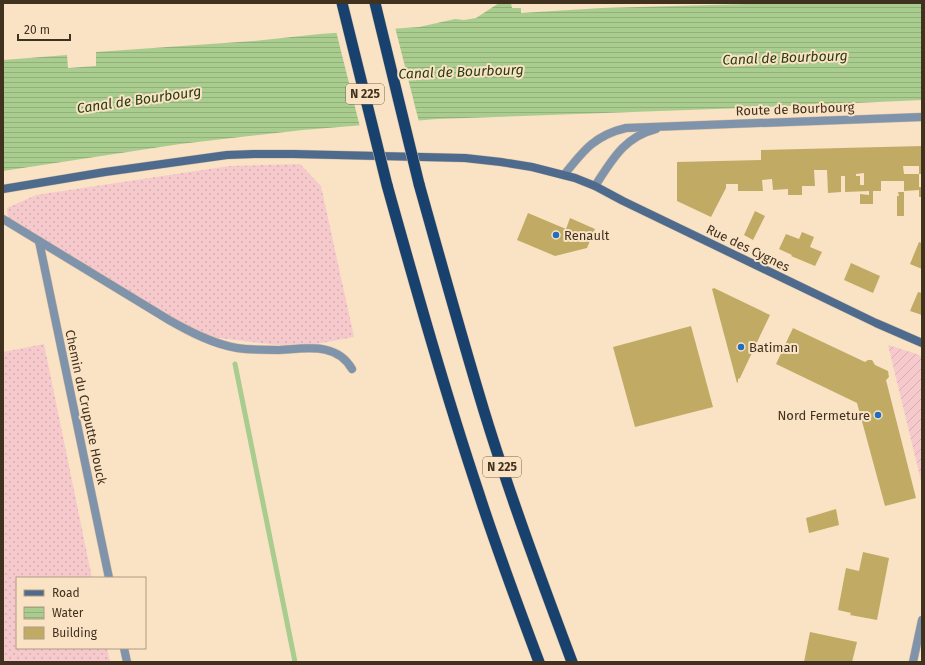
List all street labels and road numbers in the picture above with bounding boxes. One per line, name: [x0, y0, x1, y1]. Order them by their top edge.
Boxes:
road number: N 225: [346, 84, 384, 104]
street label: Route de Bourbourg: [735, 99, 855, 119]
street label: Rue des Cygnes: [704, 221, 792, 275]
street label: Chemin du Cruputte Houck: [62, 328, 110, 486]
road number: N 225: [483, 457, 521, 477]

